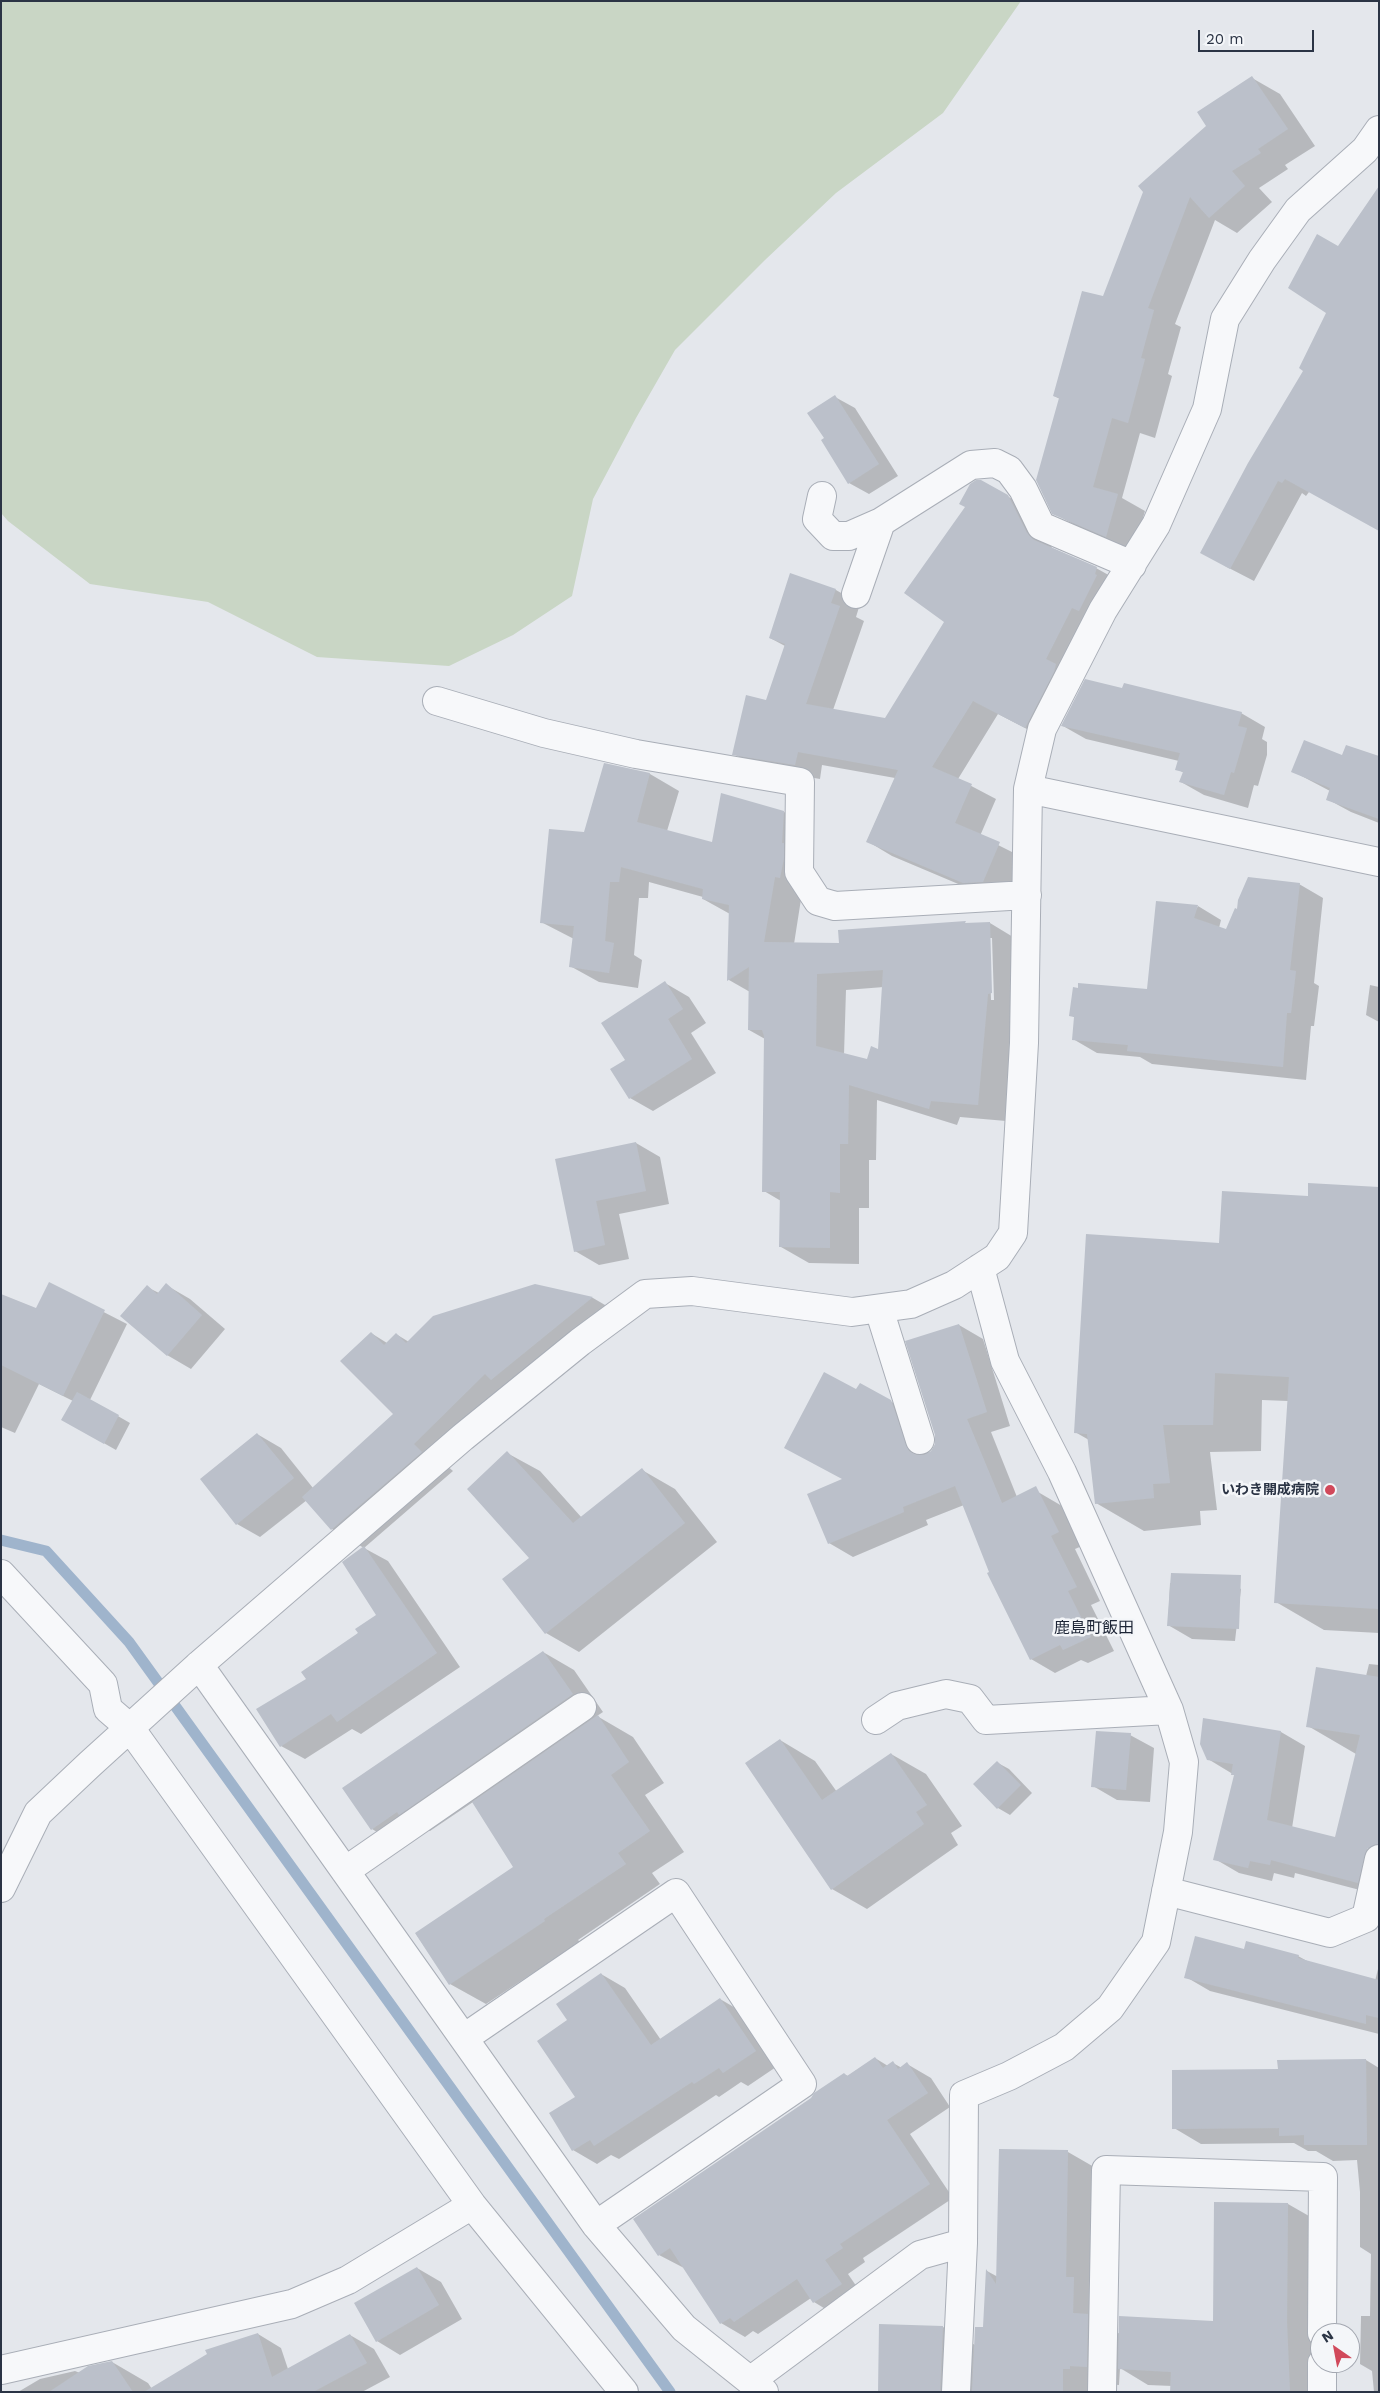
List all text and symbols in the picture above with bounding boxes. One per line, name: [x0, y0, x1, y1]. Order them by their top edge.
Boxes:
scale bar: [1200, 20, 1316, 52]
text: 20 m: [1206, 30, 1244, 48]
place label: いわき開成病院: [1221, 1482, 1319, 1498]
marker: いわき開成病院: [1323, 1483, 1337, 1497]
district label: 鹿島町飯田: [1054, 1618, 1134, 1638]
north arrow: [1310, 2323, 1360, 2373]
text: N: [1319, 2327, 1336, 2346]

